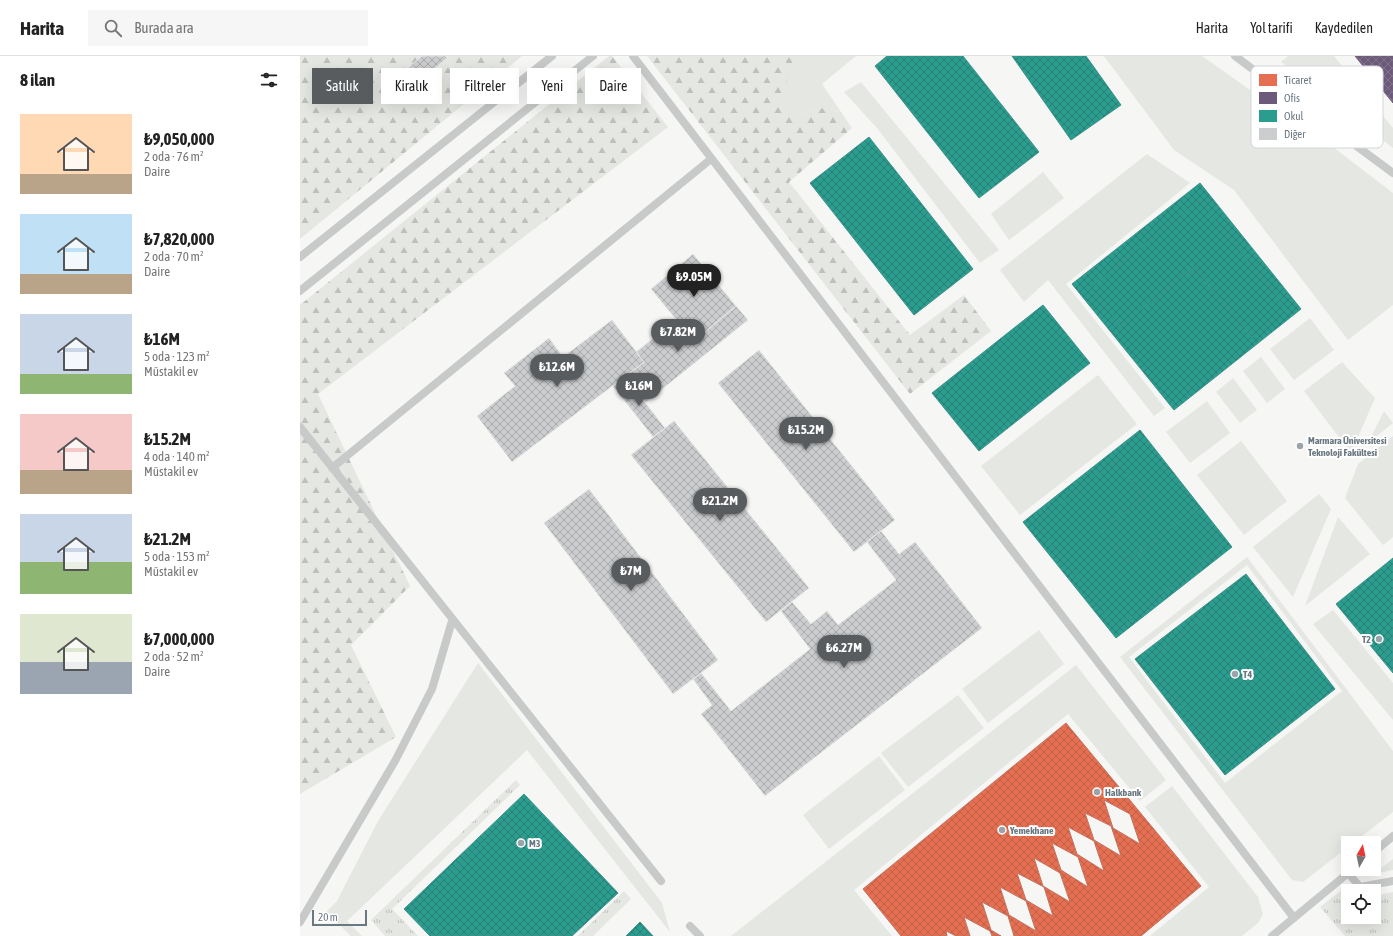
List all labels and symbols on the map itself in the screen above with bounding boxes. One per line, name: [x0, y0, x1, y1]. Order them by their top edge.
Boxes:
legend: [1251, 66, 1383, 148]
text: Ticaret: [1284, 74, 1312, 86]
text: Ofis: [1284, 92, 1300, 104]
text: Okul: [1284, 110, 1304, 122]
text: Diğer: [1284, 128, 1306, 140]
pin: ₺9.05M: [661, 264, 727, 298]
pin: ₺7.82M: [645, 319, 711, 353]
pin: ₺12.6M: [524, 354, 590, 388]
pin: ₺16M: [615, 373, 663, 407]
pin: ₺15.2M: [773, 417, 839, 451]
place label: Marmara Üniversitesi Teknoloji Fakültesi: [1308, 435, 1386, 458]
marker: Marmara Üniversitesi Teknoloji Fakültesi: [1295, 441, 1305, 451]
pin: ₺21.2M: [687, 488, 753, 522]
pin: ₺7M: [612, 558, 650, 592]
place label: T2: [1362, 634, 1371, 645]
marker: T2: [1374, 634, 1384, 644]
pin: ₺6.27M: [811, 635, 877, 669]
marker: T4: [1230, 669, 1240, 679]
place label: T4: [1243, 669, 1252, 680]
marker: Halkbank: [1092, 787, 1102, 797]
place label: Halkbank: [1105, 787, 1142, 798]
marker: Yemekhane: [997, 825, 1007, 835]
place label: Yemekhane: [1009, 825, 1054, 836]
north arrow: [1341, 836, 1381, 876]
marker: M3: [516, 838, 526, 848]
place label: M3: [529, 838, 541, 849]
scale bar: [312, 908, 367, 927]

